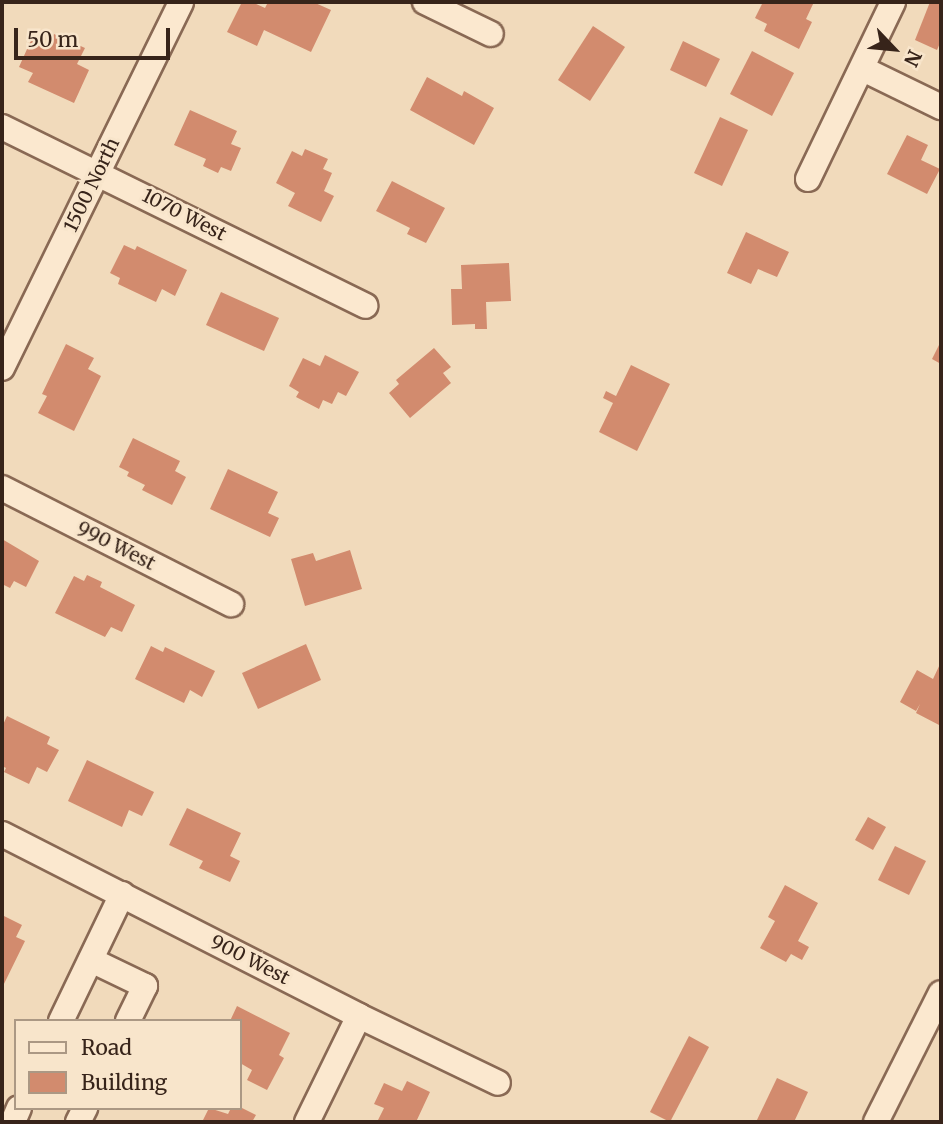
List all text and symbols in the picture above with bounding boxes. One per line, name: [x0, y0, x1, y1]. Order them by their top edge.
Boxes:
scale bar: [18, 14, 173, 58]
north arrow: [859, 14, 929, 84]
text: 50 m: [27, 26, 78, 53]
text: N: [899, 46, 927, 70]
street label: 1500 North: [59, 134, 125, 236]
street label: 1070 West: [138, 184, 230, 246]
street label: 990 West: [73, 517, 159, 575]
street label: 900 West: [207, 930, 293, 990]
legend: [14, 1019, 242, 1110]
text: Road: [81, 1034, 132, 1061]
text: Building: [81, 1069, 167, 1096]

